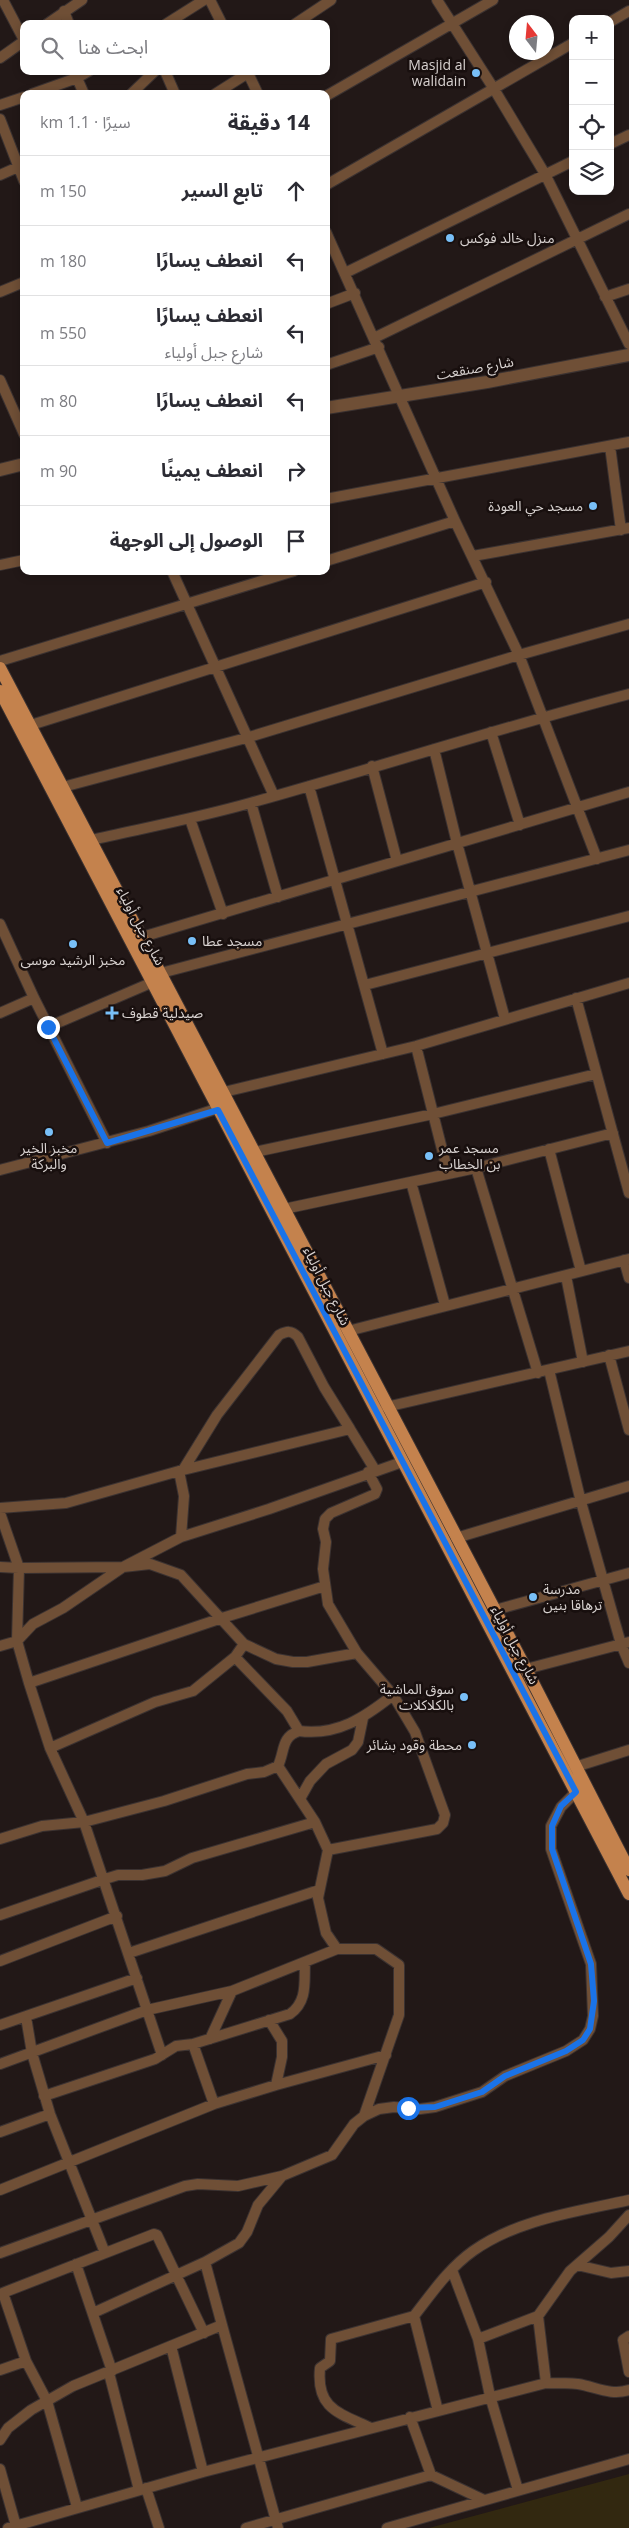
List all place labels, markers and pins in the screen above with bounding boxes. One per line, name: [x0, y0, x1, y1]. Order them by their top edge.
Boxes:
place label: Masjid al walidain: [408, 55, 466, 90]
marker: Masjid al walidain: [470, 67, 482, 79]
place label: منزل خالد فوكس: [460, 228, 555, 247]
marker: منزل خالد فوكس: [444, 232, 456, 244]
place label: مسجد حي العودة: [488, 496, 583, 517]
marker: مسجد حي العودة: [587, 500, 599, 512]
place label: مسجد عطا: [202, 931, 262, 950]
marker: مسجد عطا: [186, 935, 198, 947]
marker: مخبز الرشيد موسى: [67, 938, 79, 950]
place label: مخبز الرشيد موسى: [21, 950, 125, 969]
place label: صيدلية قطوف: [122, 1003, 204, 1022]
marker: صيدلية قطوف: [106, 1007, 118, 1019]
marker: مخبز الخير والبركة: [43, 1126, 55, 1138]
place label: مخبز الخير والبركة: [20, 1138, 77, 1173]
place label: مسجد عمر بن الخطاب: [438, 1138, 501, 1173]
marker: مسجد عمر بن الخطاب: [423, 1150, 435, 1162]
place label: مدرسة ترهاقا بنين: [543, 1579, 602, 1614]
marker: مدرسة ترهاقا بنين: [527, 1591, 539, 1603]
place label: سوق الماشية بالكلاكلات: [380, 1679, 454, 1714]
marker: سوق الماشية بالكلاكلات: [458, 1691, 470, 1703]
place label: محطة وقود بشائر: [366, 1735, 462, 1754]
marker: محطة وقود بشائر: [466, 1739, 478, 1751]

